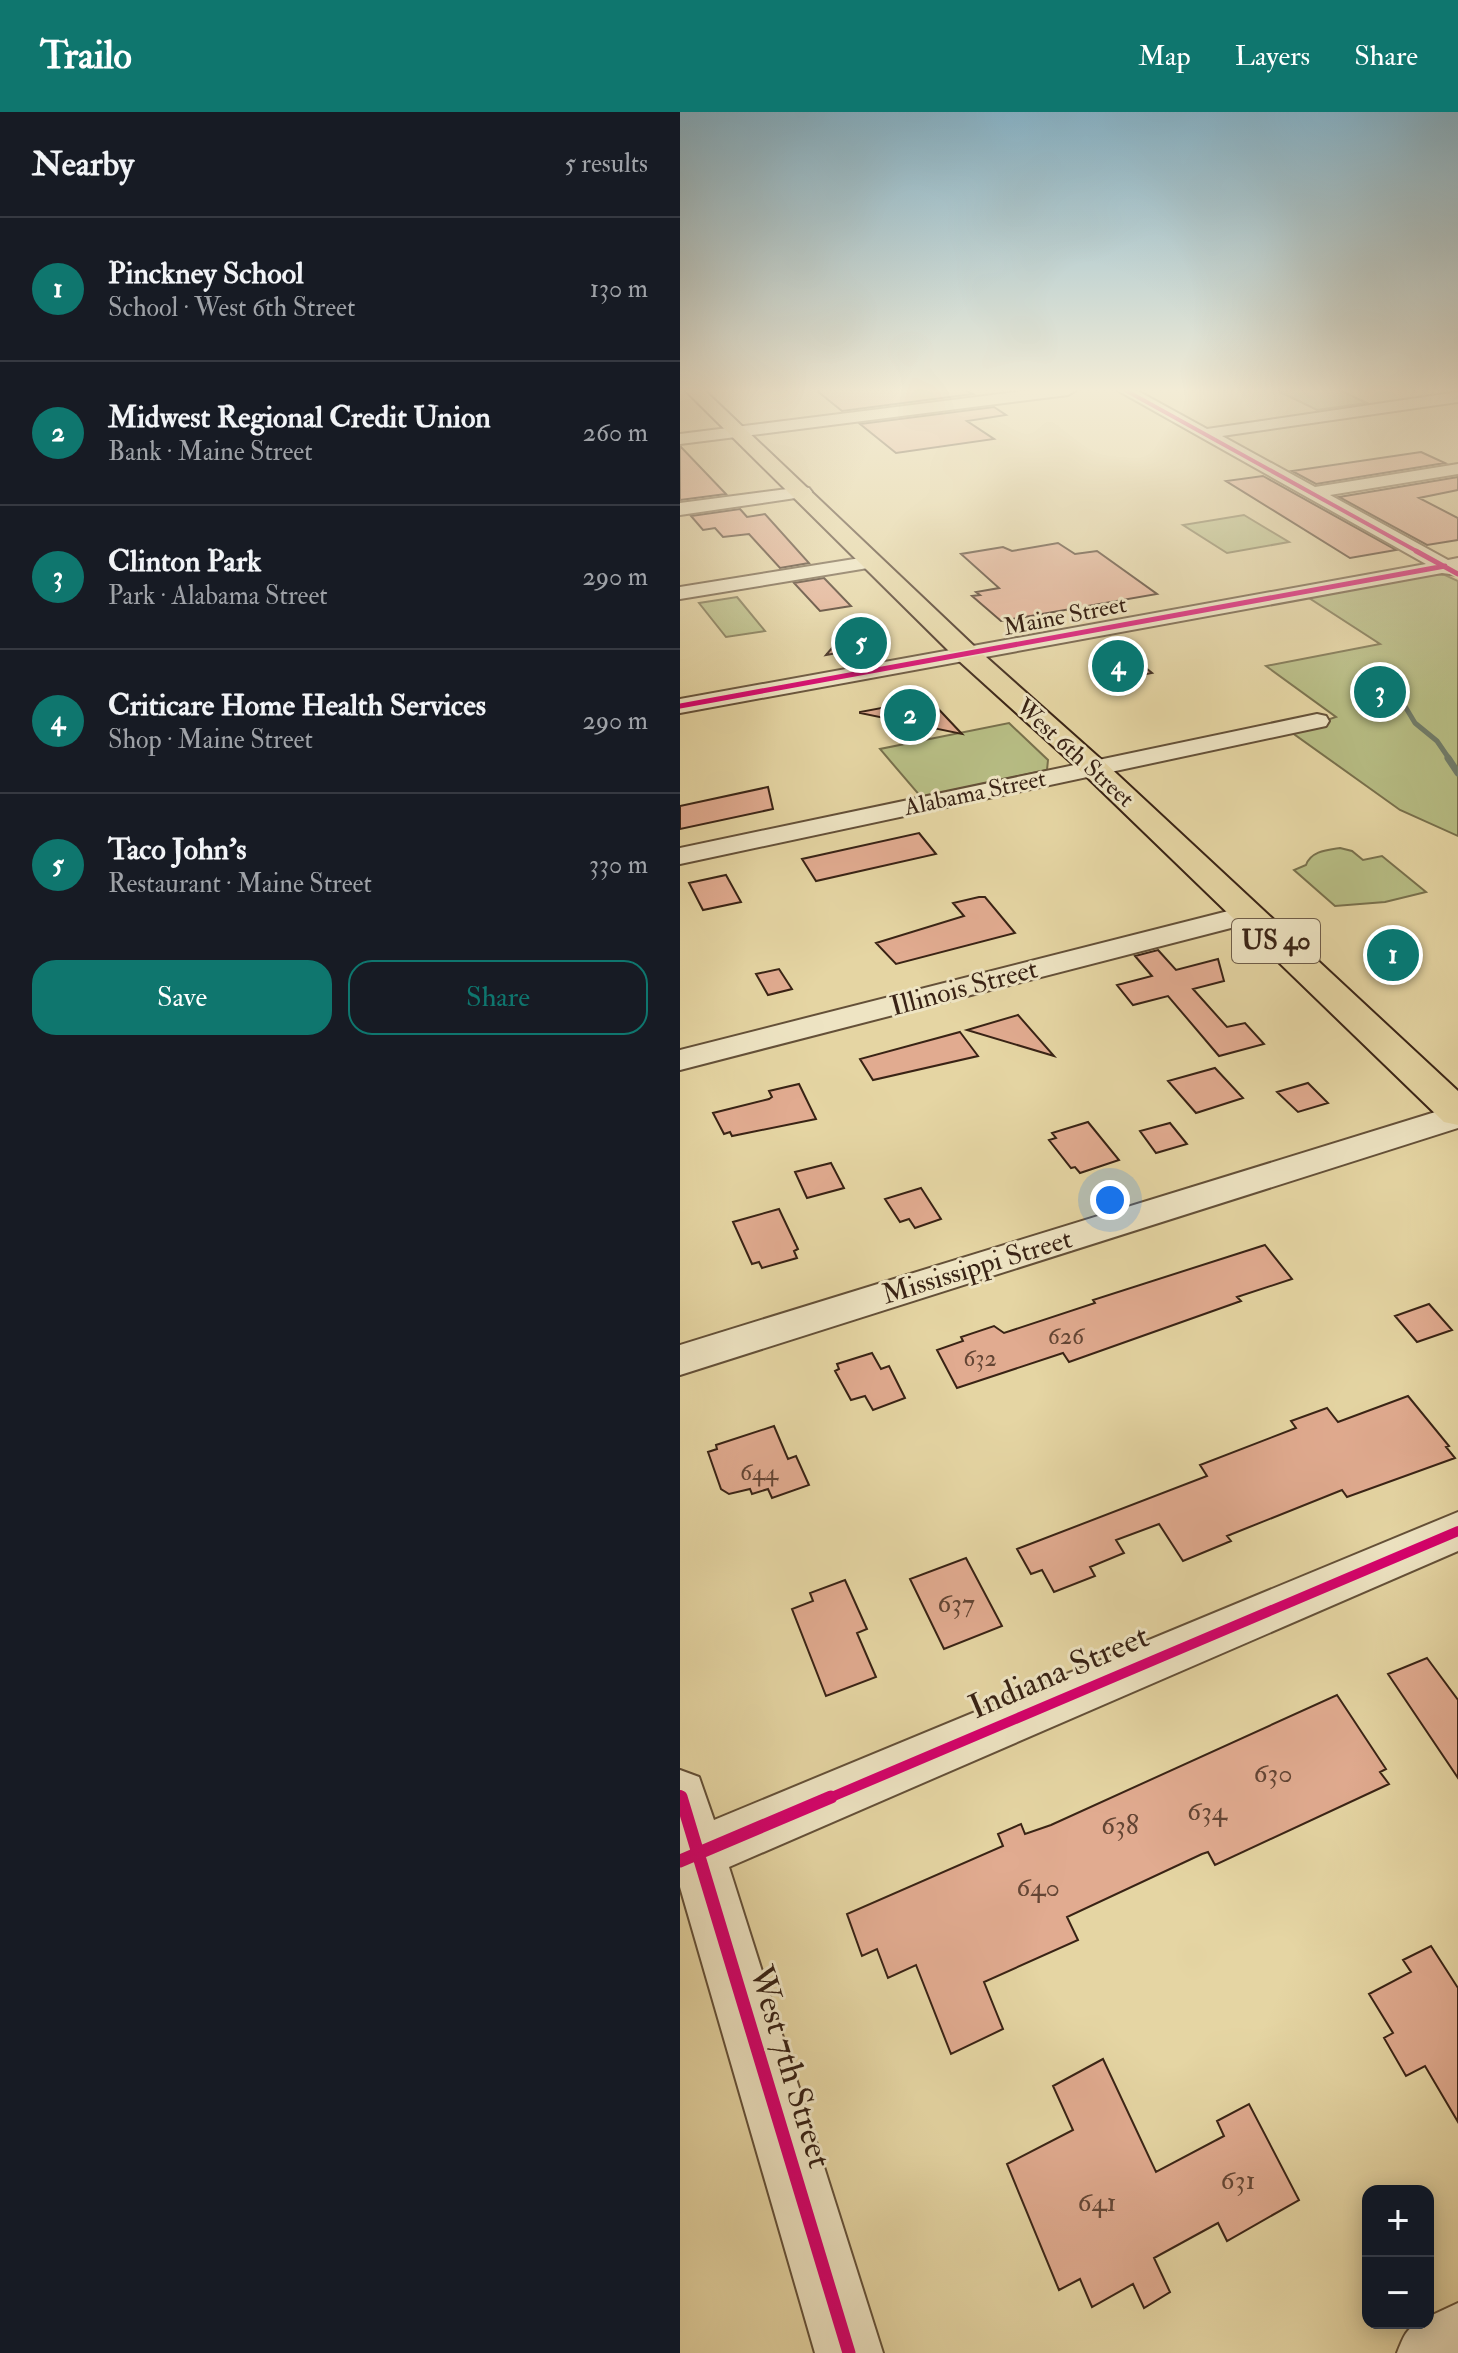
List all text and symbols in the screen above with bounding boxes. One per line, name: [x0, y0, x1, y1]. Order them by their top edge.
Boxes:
text: Trailo: [40, 32, 132, 80]
text: Map: [1138, 39, 1191, 74]
text: Layers: [1235, 39, 1310, 74]
text: Share: [1354, 39, 1418, 74]
text: Nearby: [32, 143, 134, 186]
text: 5 results: [564, 148, 648, 180]
text: Pinckney School: [108, 255, 304, 292]
text: 1: [53, 273, 63, 305]
text: 130 m: [590, 273, 648, 305]
text: School · West 6th Street: [108, 292, 355, 324]
text: Midwest Regional Credit Union: [108, 399, 491, 436]
text: 2: [51, 417, 65, 449]
text: 260 m: [583, 417, 648, 449]
text: Bank · Maine Street: [108, 436, 313, 468]
text: Clinton Park: [108, 543, 261, 580]
text: 3: [53, 561, 63, 593]
text: 290 m: [583, 561, 648, 593]
text: Park · Alabama Street: [108, 580, 328, 612]
street label: Maine Street: [1001, 589, 1129, 643]
pin: 5: [835, 613, 887, 673]
pin: 4: [1092, 636, 1144, 696]
pin: 3: [1354, 662, 1406, 722]
pin: 2: [884, 685, 936, 745]
text: Criticare Home Health Services: [108, 687, 486, 724]
street label: West 6th Street: [1009, 691, 1141, 814]
text: 4: [51, 705, 65, 737]
text: 290 m: [583, 705, 648, 737]
text: Shop · Maine Street: [108, 724, 313, 756]
street label: Alabama Street: [900, 763, 1049, 823]
text: Taco John's: [108, 831, 247, 868]
text: 5: [52, 849, 64, 881]
text: 330 m: [589, 849, 648, 881]
text: Restaurant · Maine Street: [108, 868, 372, 900]
road number: US 40: [1232, 919, 1320, 963]
pin: 1: [1367, 925, 1419, 985]
street label: Illinois Street: [886, 952, 1042, 1024]
button: Save: [32, 960, 332, 1035]
button: Share: [348, 960, 648, 1035]
your location: [1090, 1180, 1130, 1220]
street label: Mississippi Street: [878, 1222, 1076, 1312]
house number: 626: [1048, 1321, 1086, 1352]
house number: 632: [963, 1343, 997, 1374]
house number: 644: [740, 1457, 779, 1488]
house number: 637: [937, 1586, 975, 1621]
street label: Indiana Street: [962, 1615, 1156, 1729]
house number: 630: [1253, 1756, 1293, 1791]
house number: 634: [1187, 1794, 1229, 1829]
house number: 638: [1101, 1808, 1139, 1843]
house number: 640: [1016, 1870, 1060, 1905]
street label: West 7th Street: [739, 1960, 841, 2173]
house number: 631: [1221, 2163, 1255, 2198]
house number: 641: [1077, 2185, 1117, 2220]
map controls: [1362, 2185, 1434, 2329]
button: +: [1362, 2185, 1434, 2257]
button: −: [1362, 2257, 1434, 2329]

